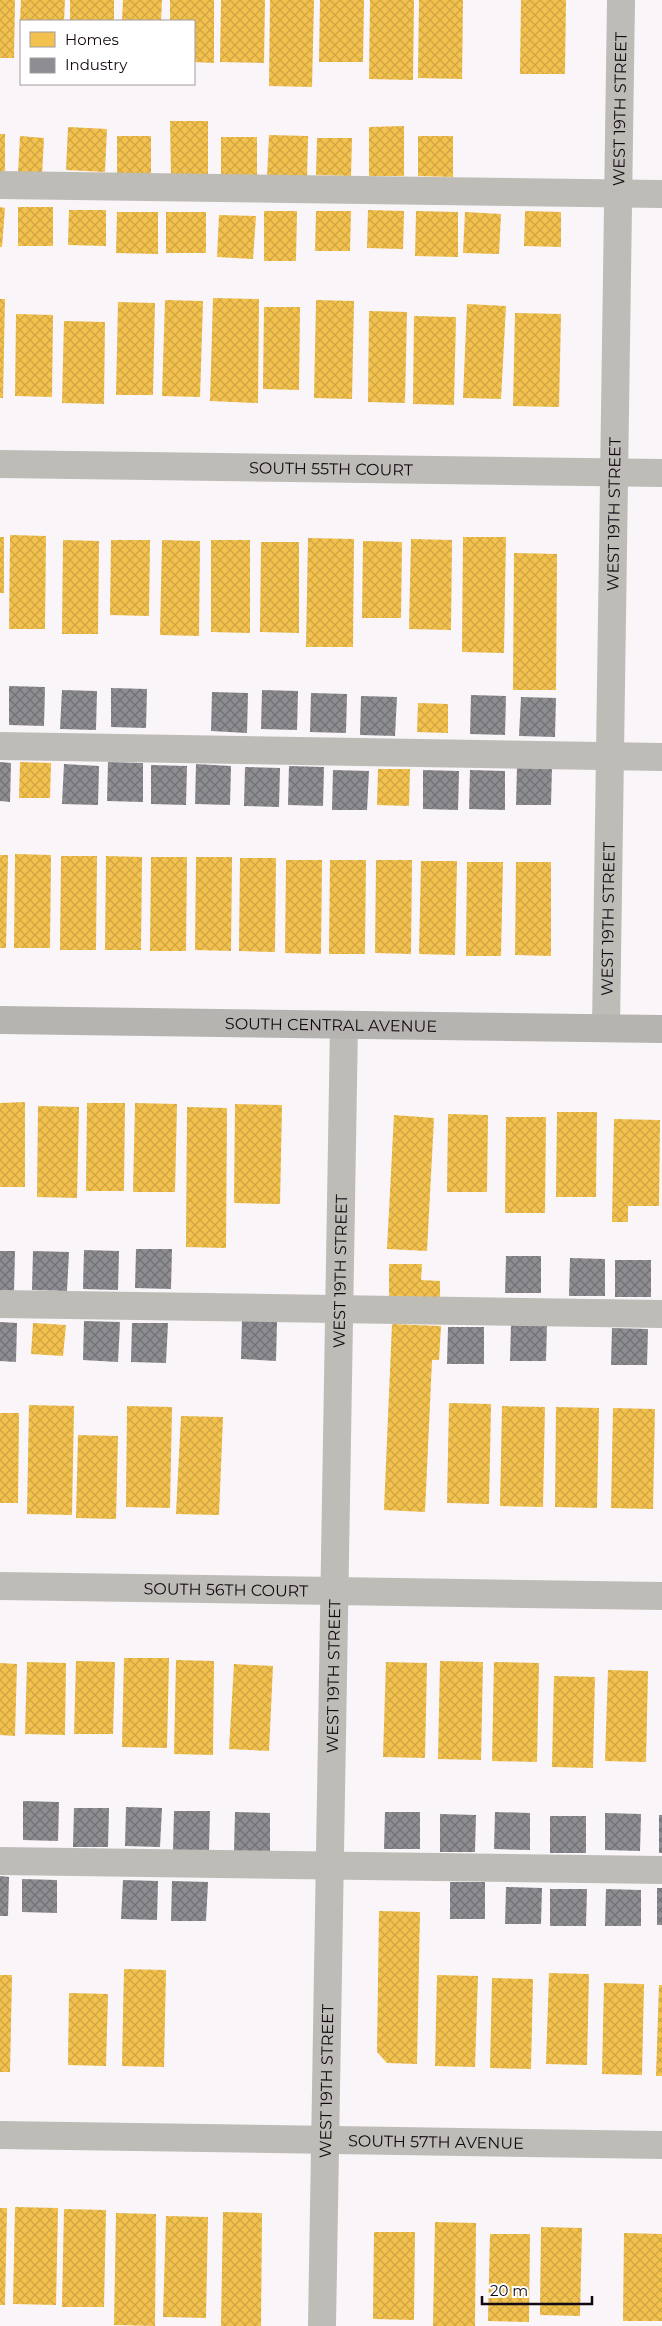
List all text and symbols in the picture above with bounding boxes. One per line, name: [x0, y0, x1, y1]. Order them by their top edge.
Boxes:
legend: [20, 20, 195, 85]
text: Homes: [65, 30, 119, 49]
street label: WEST 19TH STREET: [609, 31, 631, 186]
text: Industry: [65, 55, 128, 74]
street label: WEST 19TH STREET: [603, 436, 625, 591]
street label: SOUTH 55TH COURT: [249, 458, 414, 480]
street label: WEST 19TH STREET: [597, 841, 619, 996]
street label: SOUTH CENTRAL AVENUE: [225, 1014, 437, 1036]
street label: WEST 19TH STREET: [330, 1193, 351, 1348]
street label: SOUTH 56TH COURT: [143, 1579, 309, 1601]
street label: WEST 19TH STREET: [323, 1598, 344, 1753]
street label: WEST 19TH STREET: [316, 2003, 337, 2158]
street label: SOUTH 57TH AVENUE: [348, 2131, 524, 2153]
scale bar: [482, 2274, 592, 2306]
text: 20 m: [490, 2281, 528, 2300]

